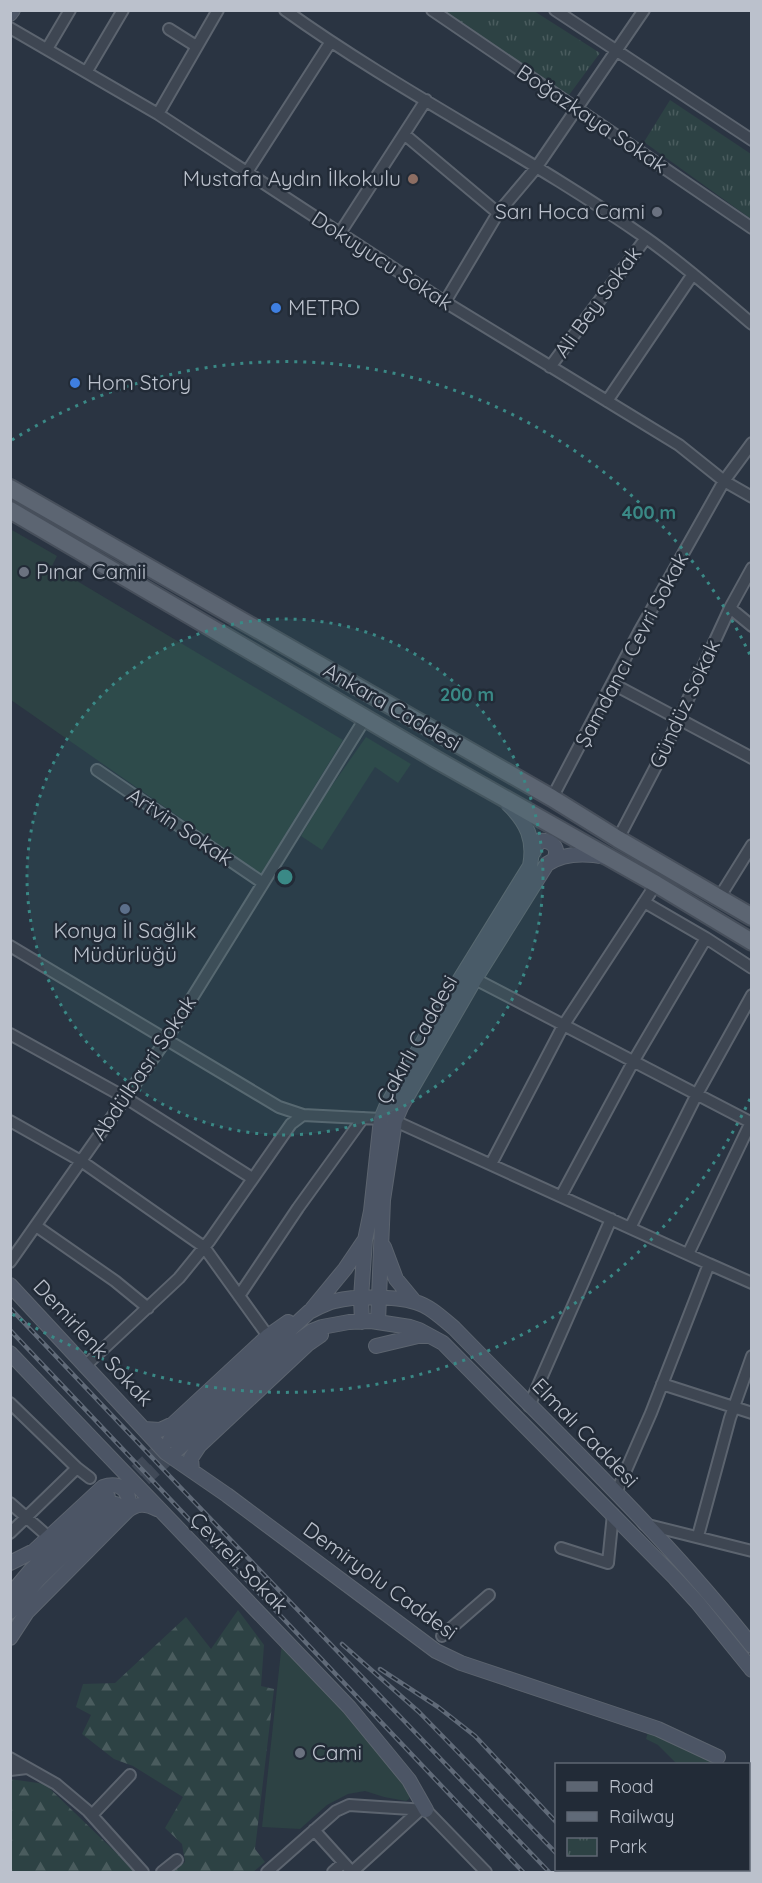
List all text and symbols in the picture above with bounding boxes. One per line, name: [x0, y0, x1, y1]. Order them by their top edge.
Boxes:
street label: Boğazkaya Sokak: [512, 58, 673, 178]
place label: Mustafa Aydın İlkokulu: [183, 165, 401, 191]
marker: Mustafa Aydın İlkokulu: [406, 172, 420, 186]
place label: Sarı Hoca Cami: [495, 198, 645, 224]
street label: Dokuyucu Sokak: [307, 205, 458, 315]
marker: Sarı Hoca Cami: [650, 205, 664, 219]
street label: Ali Bey Sokak: [548, 241, 646, 362]
place label: METRO: [288, 294, 360, 320]
marker: METRO: [269, 301, 283, 315]
place label: Hom Story: [87, 369, 191, 395]
marker: Hom Story: [68, 376, 82, 390]
text: 400 m: [622, 501, 676, 524]
street label: Şamdancı Cevri Sokak: [569, 548, 694, 751]
place label: Pınar Camii: [36, 558, 146, 584]
marker: Pınar Camii: [17, 565, 31, 579]
street label: Gündüz Sokak: [643, 635, 725, 772]
street label: Ankara Caddesi: [319, 656, 466, 756]
text: 200 m: [440, 683, 494, 706]
street label: Artvin Sokak: [123, 781, 238, 871]
centre of rings: [275, 867, 295, 887]
marker: Konya İl Sağlık Müdürlüğü: [118, 902, 132, 916]
place label: Konya İl Sağlık Müdürlüğü: [54, 917, 196, 967]
street label: Çakırlı Caddesi: [370, 970, 462, 1109]
street label: Abdülbasri Sokak: [85, 990, 201, 1145]
street label: Demirlenk Sokak: [28, 1273, 159, 1411]
street label: Elmalı Caddesi: [527, 1372, 644, 1492]
street label: Çevreli Sokak: [185, 1506, 294, 1618]
street label: Demiryolu Caddesi: [299, 1516, 463, 1645]
place label: Cami: [312, 1739, 362, 1765]
marker: Cami: [293, 1746, 307, 1760]
legend: [555, 1763, 750, 1871]
text: Road: [609, 1775, 654, 1798]
text: Railway: [609, 1805, 675, 1828]
text: Park: [609, 1835, 647, 1858]

